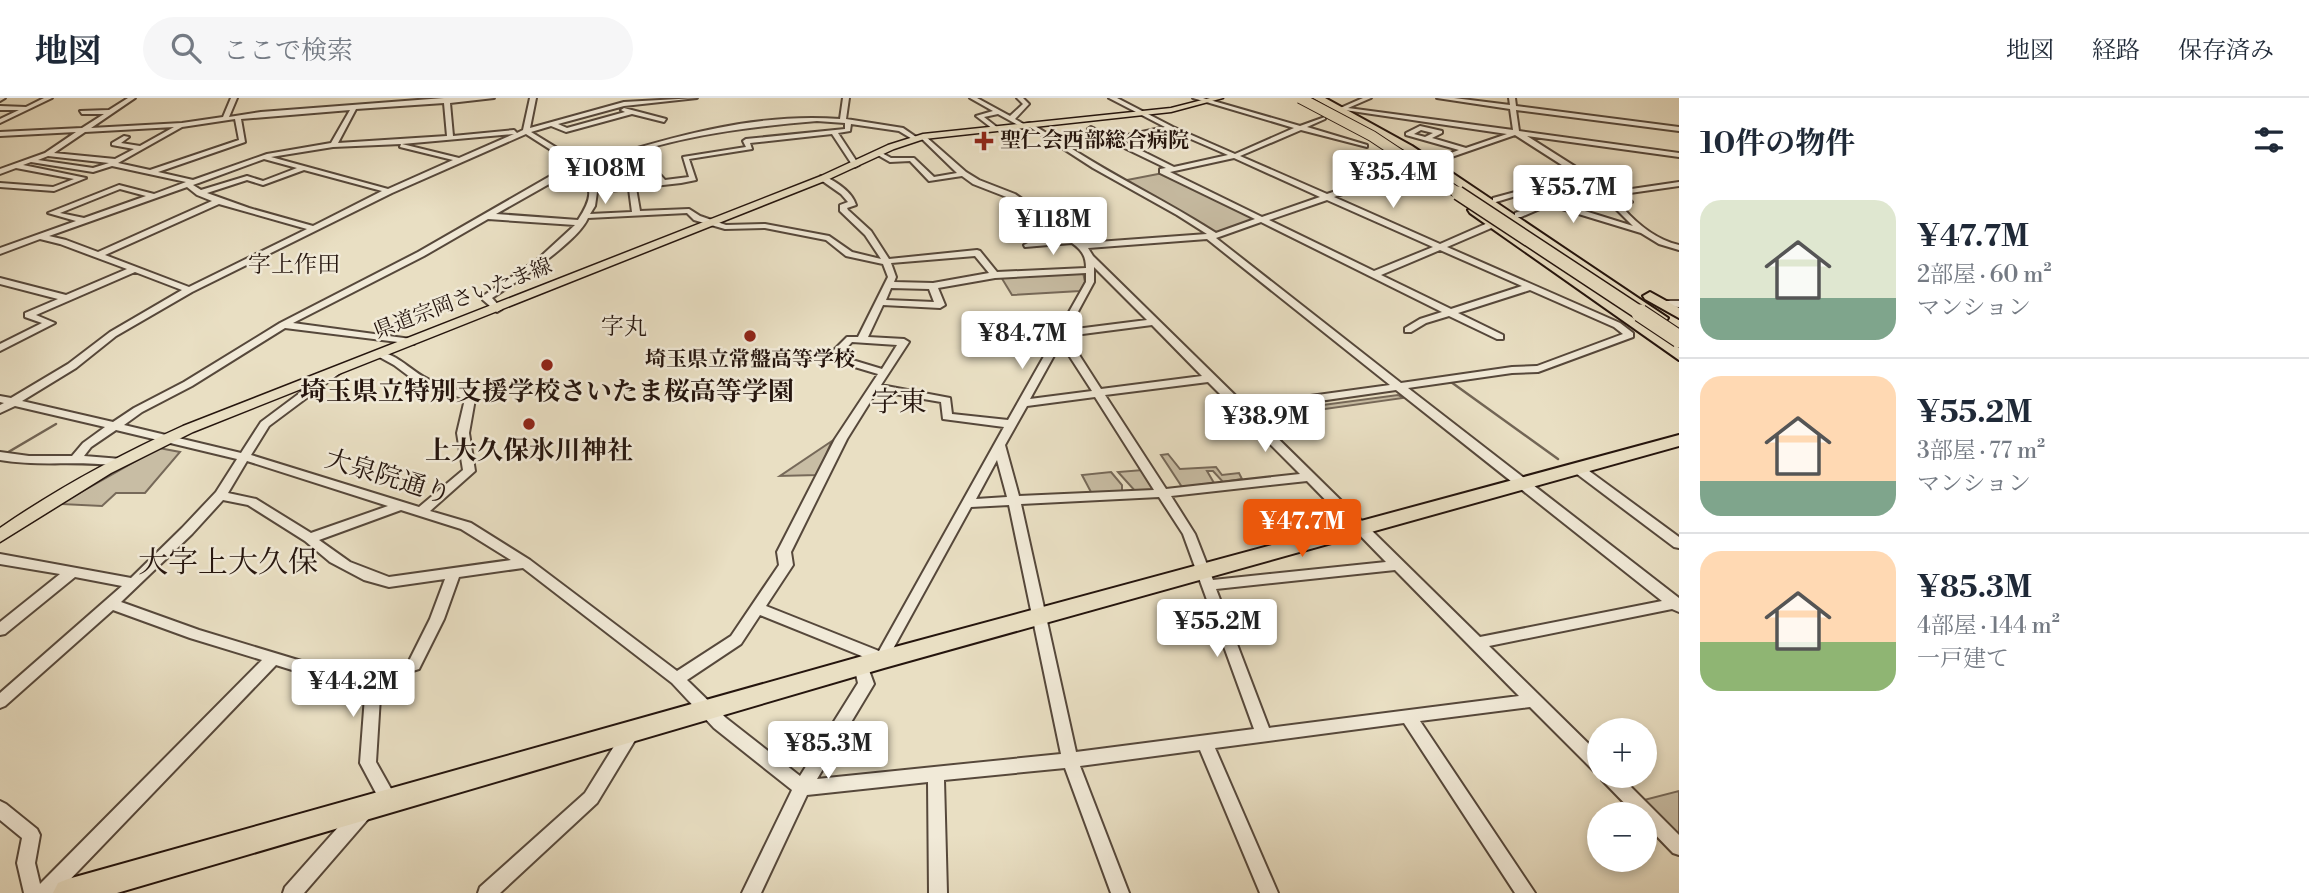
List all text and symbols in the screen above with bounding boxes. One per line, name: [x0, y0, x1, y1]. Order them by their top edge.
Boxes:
search box: [143, 17, 633, 80]
icon: search: [167, 29, 205, 67]
text: 地図: [35, 32, 101, 73]
text: ここで検索: [223, 35, 353, 67]
text: 地図: [2006, 36, 2054, 66]
text: 経路: [2092, 36, 2140, 66]
text: 保存済み: [2178, 36, 2274, 66]
icon: filters: [2250, 121, 2288, 159]
text: 10件の物件: [1700, 125, 1855, 163]
place label: 聖仁会西部総合病院: [1000, 128, 1189, 154]
marker: 聖仁会西部総合病院: [974, 131, 994, 151]
pin: ¥108M: [556, 146, 654, 206]
pin: ¥35.4M: [1336, 150, 1450, 210]
text: ¥108M: [565, 155, 645, 183]
text: ¥35.4M: [1349, 159, 1437, 187]
pin: ¥55.7M: [1516, 166, 1630, 225]
text: ¥55.7M: [1529, 174, 1617, 202]
pin: ¥118M: [1004, 198, 1102, 257]
text: ¥118M: [1015, 206, 1091, 234]
text: ¥47.7M: [1917, 218, 2029, 256]
icon: home: [1756, 228, 1840, 312]
district label: 字上作田: [248, 251, 340, 279]
street label: 県道宗岡さいたま線: [370, 253, 556, 345]
text: 2部屋 · 60 m²: [1917, 261, 2052, 289]
text: マンション: [1917, 294, 2031, 322]
pin: ¥84.7M: [965, 312, 1079, 371]
district label: 字丸: [601, 313, 647, 341]
text: ¥84.7M: [977, 320, 1067, 348]
marker: 埼玉県立常盤高等学校: [742, 328, 758, 344]
place label: 埼玉県立常盤高等学校: [645, 347, 855, 373]
marker: 埼玉県立特別支援学校さいたま桜高等学園: [539, 357, 555, 373]
place label: 埼玉県立特別支援学校さいたま桜高等学園: [300, 376, 794, 408]
district label: 字東: [871, 385, 927, 420]
pin: ¥38.9M: [1208, 394, 1322, 454]
text: ¥55.2M: [1917, 394, 2032, 432]
text: ¥38.9M: [1221, 403, 1309, 431]
icon: home: [1756, 404, 1840, 488]
marker: 上大久保氷川神社: [521, 416, 537, 432]
place label: 上大久保氷川神社: [425, 435, 633, 467]
text: 3部屋 · 77 m²: [1917, 437, 2045, 465]
street label: 大泉院通り: [321, 443, 455, 511]
text: マンション: [1917, 470, 2031, 498]
pin: ¥47.7M: [1245, 500, 1359, 559]
text: ¥47.7M: [1259, 508, 1345, 536]
district label: 大字上大久保: [138, 544, 318, 582]
text: ¥85.3M: [1917, 569, 2032, 607]
icon: home: [1756, 579, 1840, 663]
pin: ¥55.2M: [1160, 600, 1274, 659]
text: ¥55.2M: [1173, 608, 1261, 636]
text: 4部屋 · 144 m²: [1917, 612, 2060, 640]
text: 一戸建て: [1917, 645, 2009, 673]
pin: ¥44.2M: [296, 660, 410, 719]
text: ¥44.2M: [308, 668, 398, 696]
map controls: [1587, 718, 1657, 872]
button: +: [1587, 718, 1657, 788]
pin: ¥85.3M: [771, 722, 885, 781]
text: ¥85.3M: [784, 730, 872, 758]
button: −: [1587, 802, 1657, 872]

